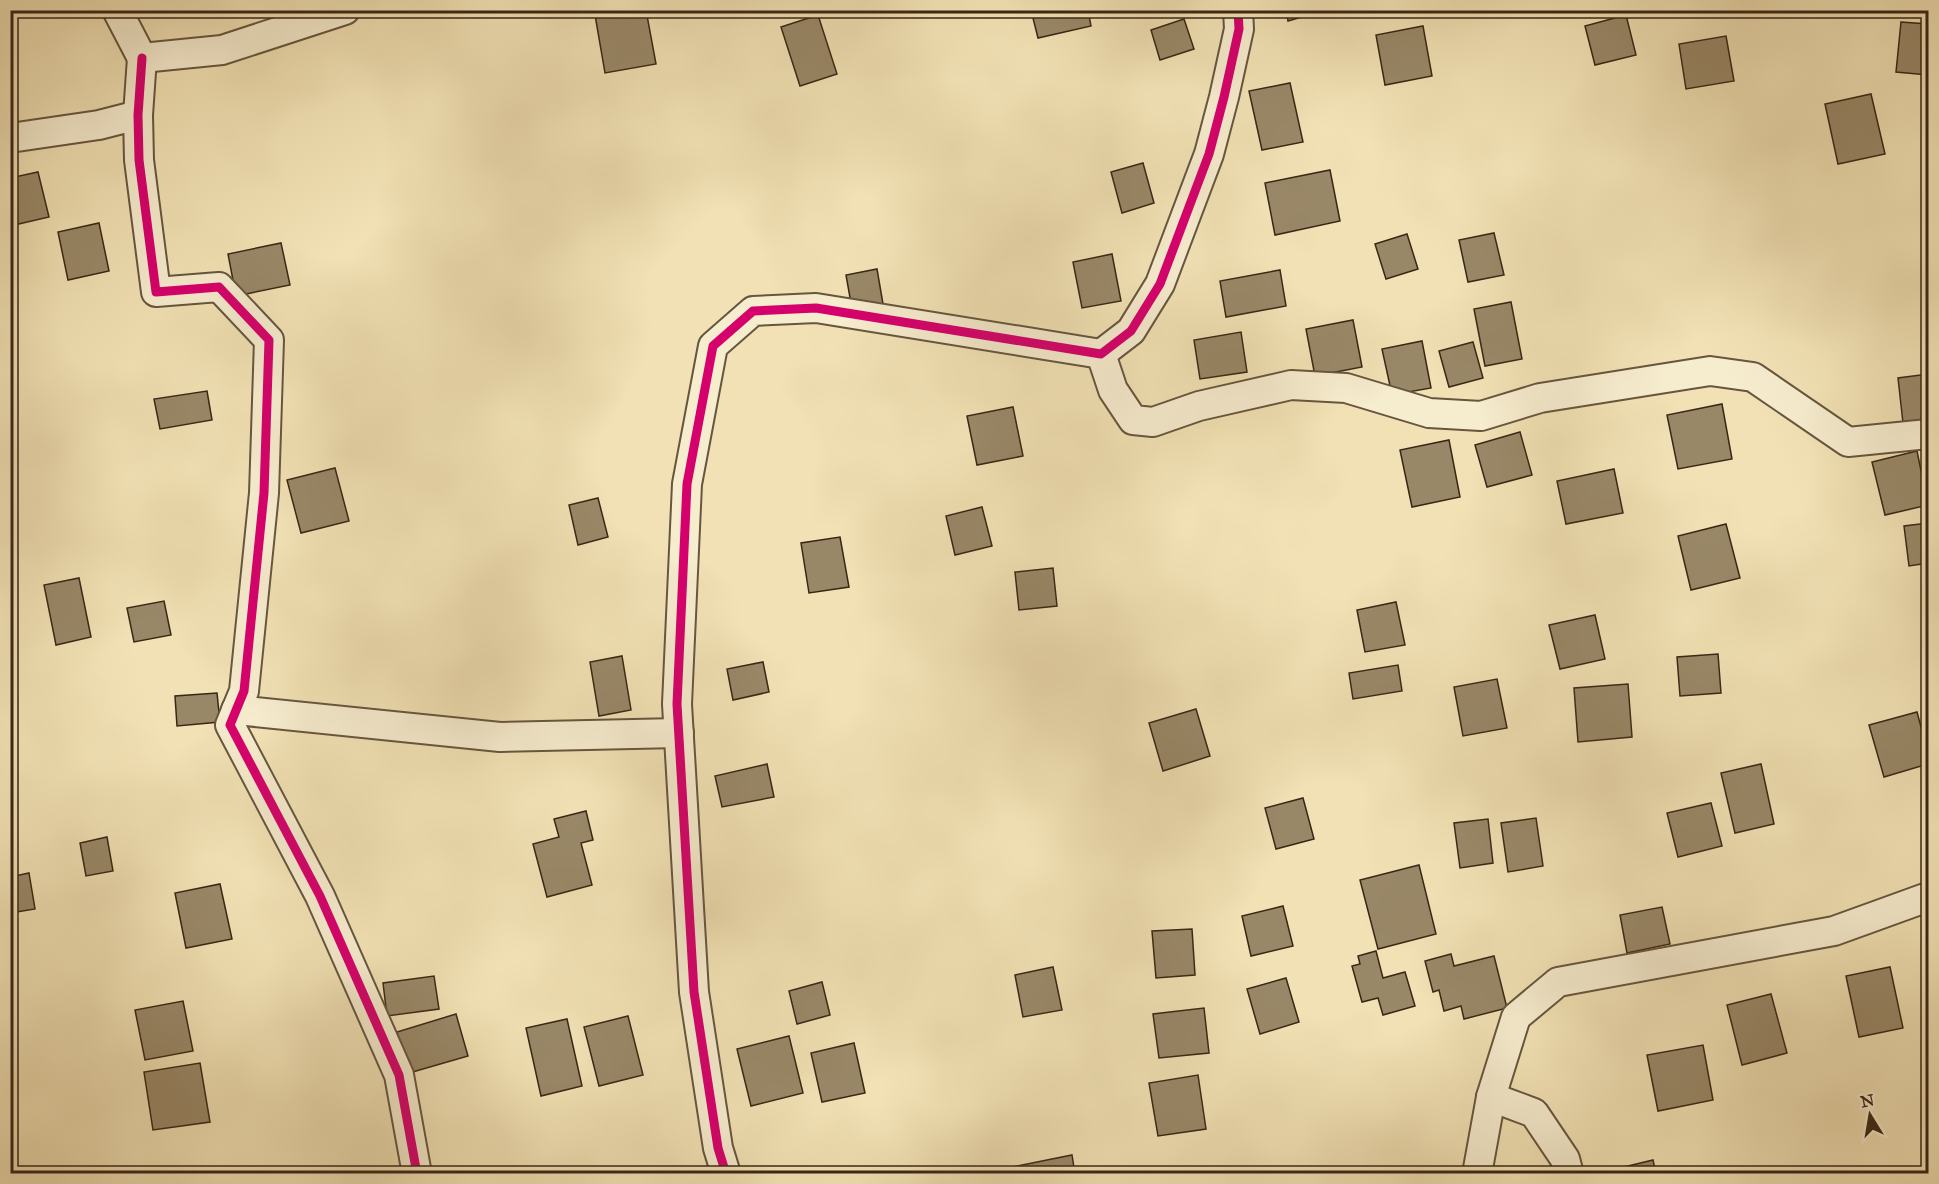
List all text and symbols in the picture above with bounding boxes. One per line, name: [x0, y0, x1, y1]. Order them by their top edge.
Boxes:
north arrow: [1840, 1085, 1900, 1145]
text: N: [1859, 1090, 1876, 1111]

